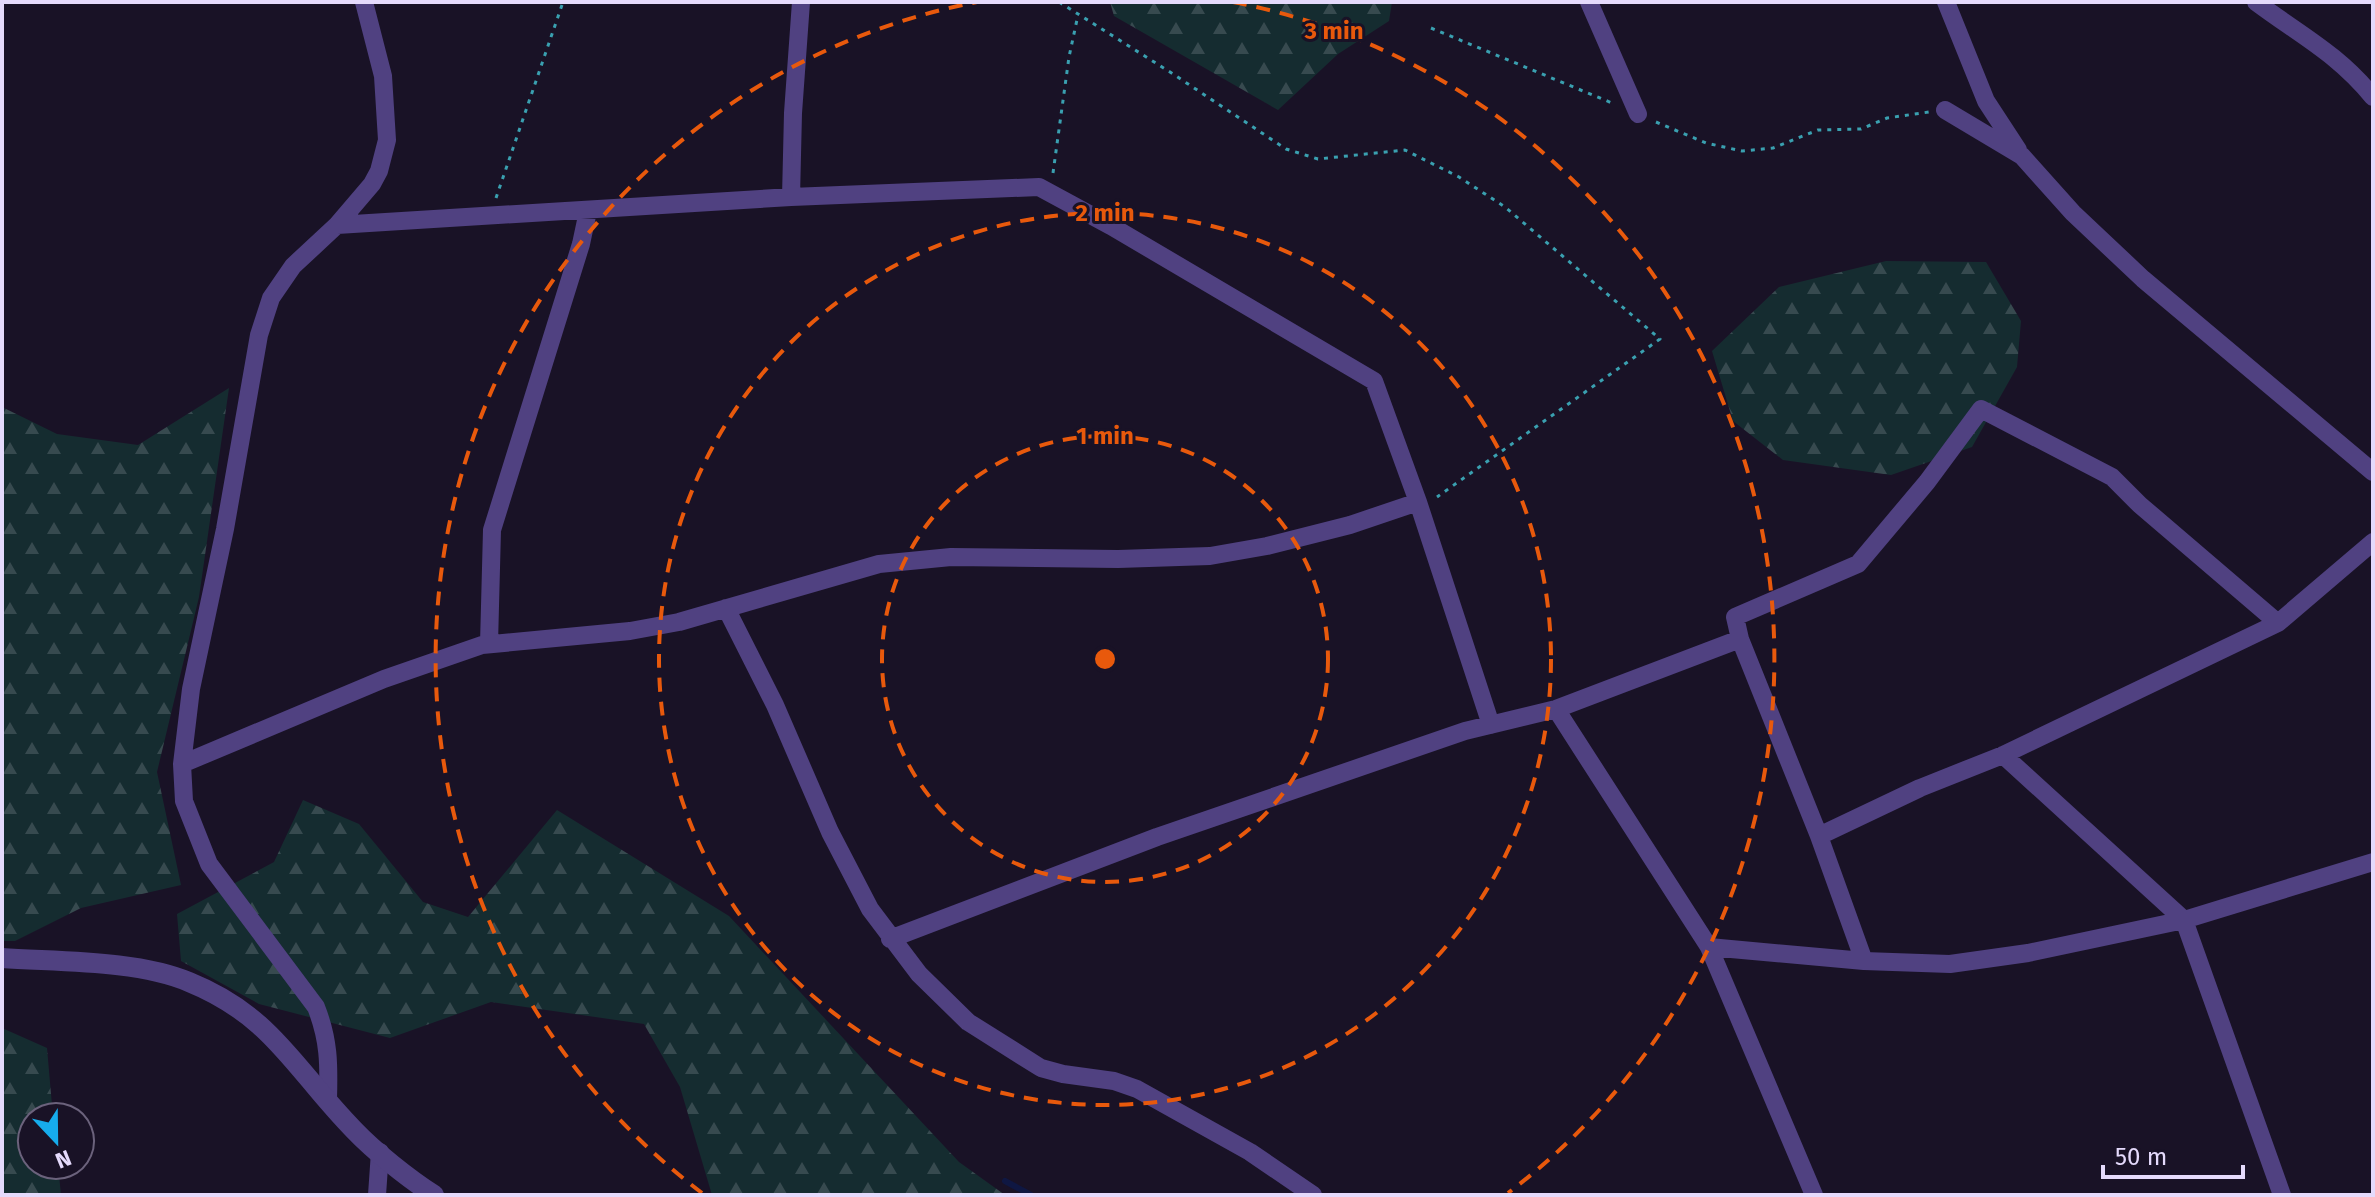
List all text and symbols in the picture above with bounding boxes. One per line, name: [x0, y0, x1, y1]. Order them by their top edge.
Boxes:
text: 3 min: [1303, 17, 1364, 45]
text: 2 min: [1076, 199, 1135, 227]
text: 1 min: [1076, 422, 1134, 450]
centre of rings: [1091, 645, 1119, 673]
north arrow: [16, 1101, 96, 1181]
scale bar: [2103, 1129, 2243, 1179]
text: 50 m: [2115, 1143, 2167, 1171]
text: N: [51, 1144, 75, 1174]

